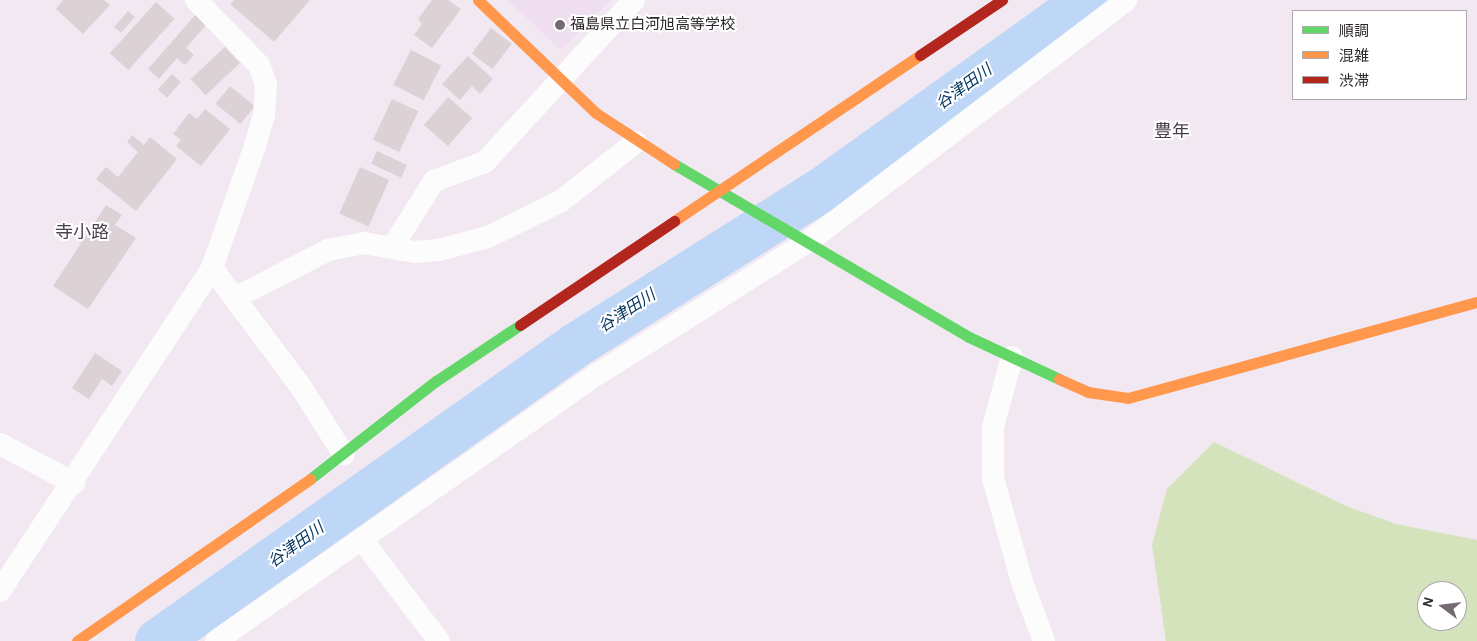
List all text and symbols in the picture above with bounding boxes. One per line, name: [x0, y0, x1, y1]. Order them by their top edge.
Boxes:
legend: [1292, 10, 1467, 100]
place label: 福島県立白河旭高等学校: [570, 16, 735, 34]
marker: 福島県立白河旭高等学校: [554, 19, 566, 31]
text: 順調: [1339, 24, 1369, 39]
text: 混雑: [1339, 49, 1369, 64]
water label: 谷津田川: [932, 60, 996, 114]
text: 渋滞: [1339, 74, 1369, 89]
district label: 豊年: [1154, 121, 1190, 143]
district label: 寺小路: [55, 222, 109, 244]
water label: 谷津田川: [595, 286, 659, 336]
water label: 谷津田川: [264, 518, 328, 572]
north arrow: [1417, 581, 1467, 631]
text: N: [1420, 596, 1436, 609]

